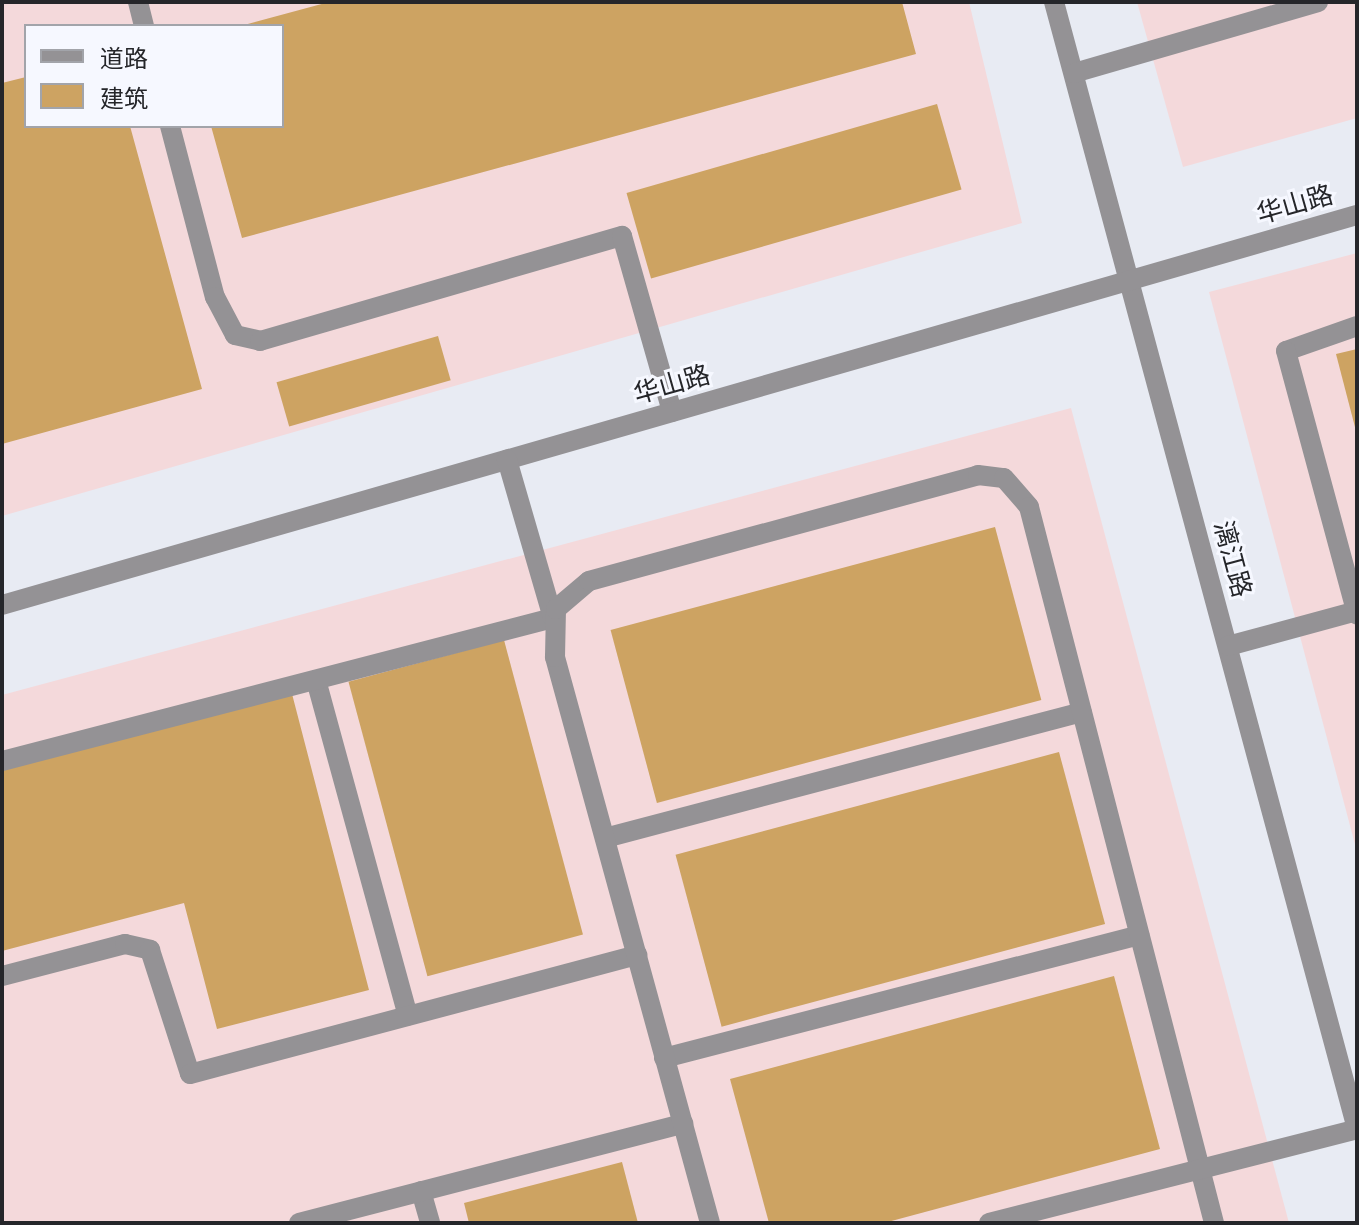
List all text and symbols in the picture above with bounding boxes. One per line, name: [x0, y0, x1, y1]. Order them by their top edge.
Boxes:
legend: [24, 24, 284, 128]
text: 道路: [100, 45, 148, 73]
text: 建筑: [100, 85, 148, 113]
street label: 华山路: [1253, 179, 1337, 231]
street label: 华山路: [630, 359, 714, 411]
street label: 漓江路: [1207, 517, 1257, 601]

